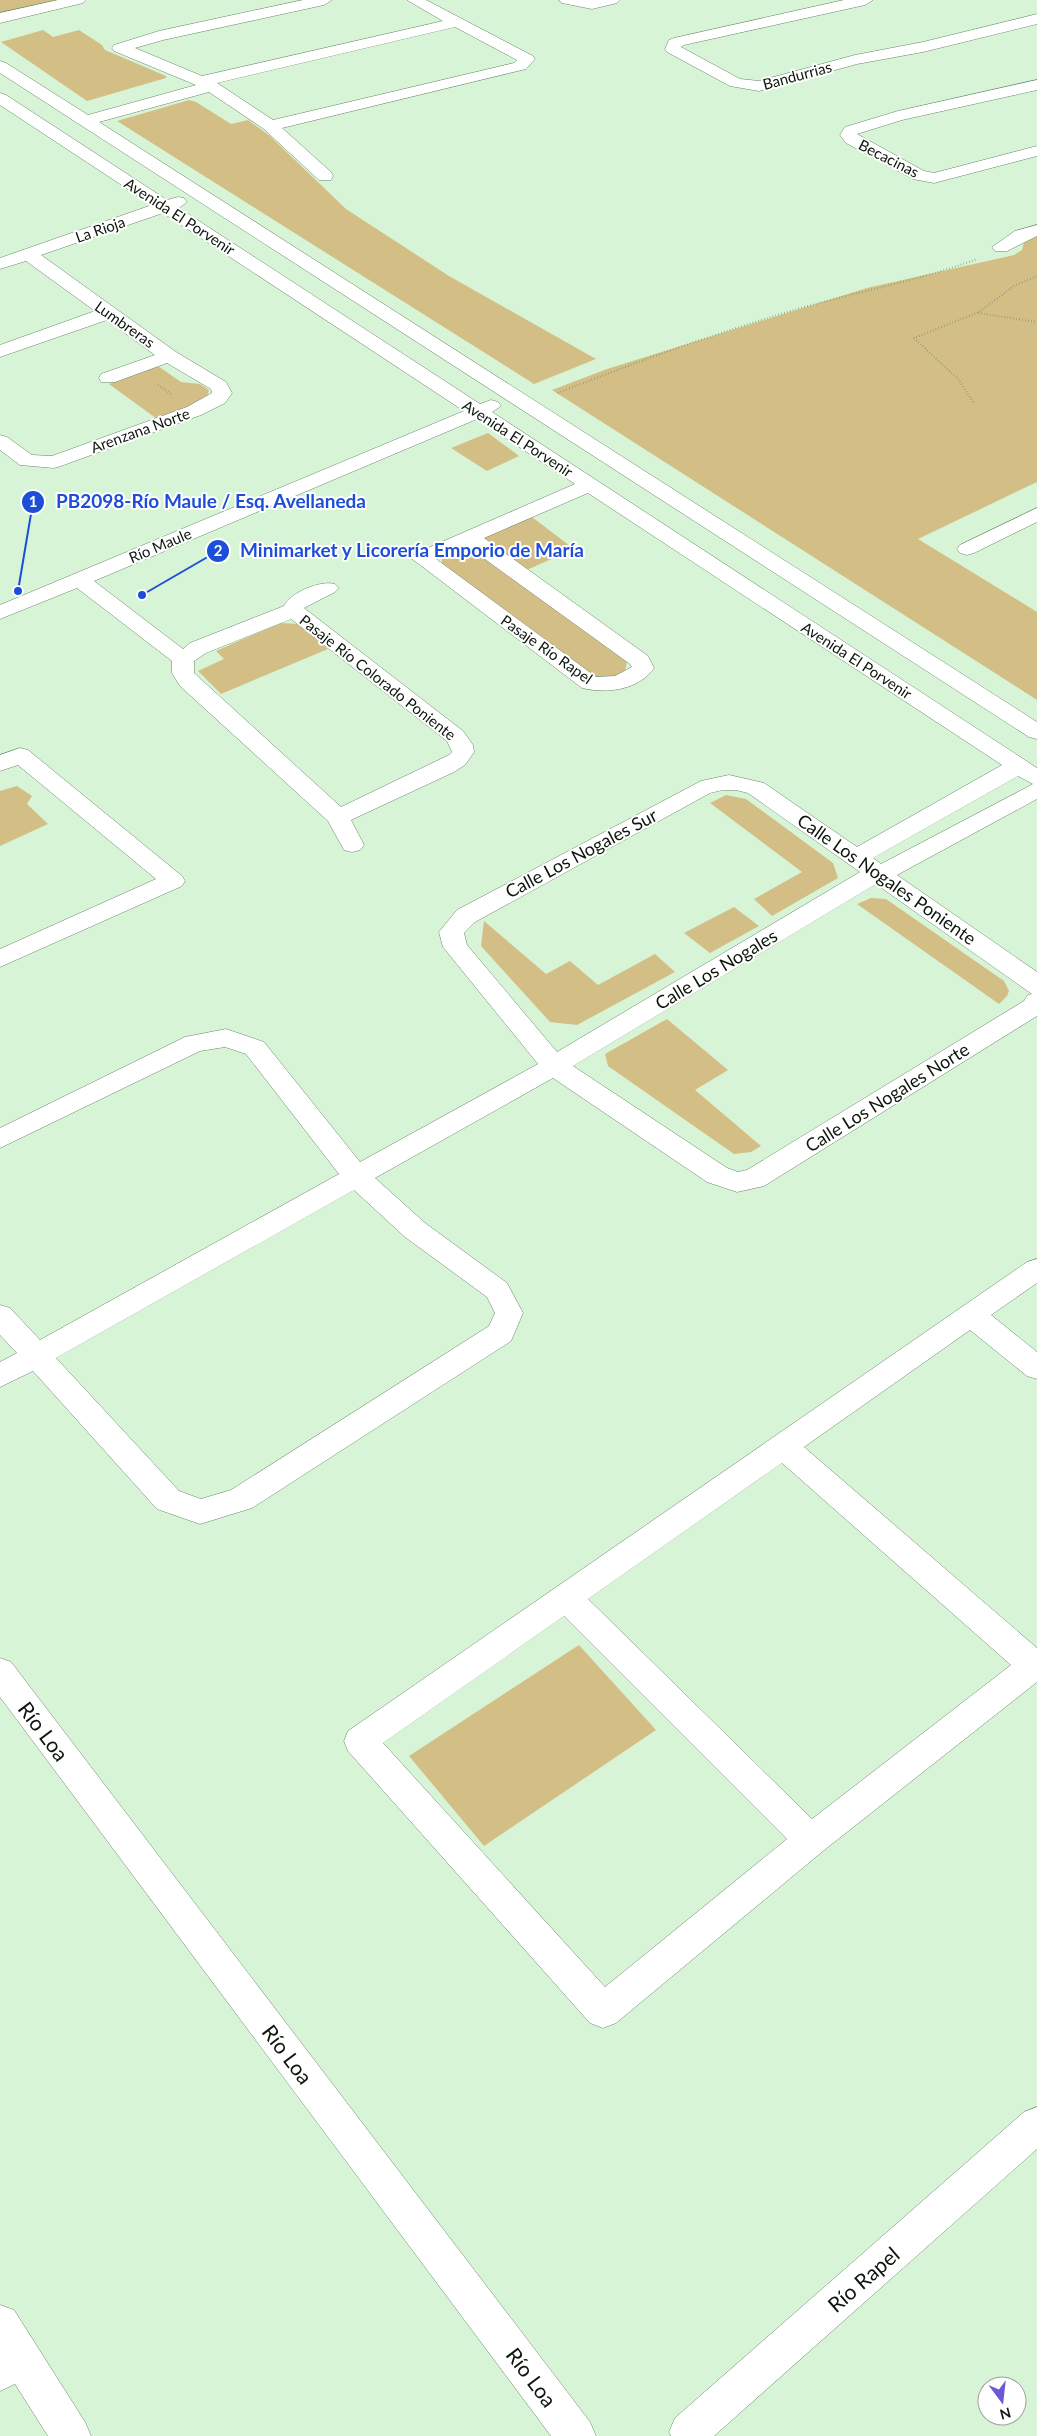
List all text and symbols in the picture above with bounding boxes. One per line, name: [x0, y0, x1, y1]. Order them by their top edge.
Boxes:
street label: Bandurrias: [761, 57, 833, 93]
street label: Becacinas: [856, 135, 922, 181]
street label: Avenida El Porvenir: [121, 174, 239, 259]
street label: La Rioja: [73, 212, 127, 246]
street label: Lumbreras: [92, 297, 158, 351]
street label: Avenida El Porvenir: [459, 396, 577, 481]
street label: Arenzana Norte: [88, 404, 192, 456]
callout: PB2098-Río Maule / Esq. Avellaneda: [20, 485, 376, 519]
text: PB2098-Río Maule / Esq. Avellaneda: [56, 489, 366, 512]
text: 1: [29, 492, 37, 510]
street label: Río Maule: [126, 524, 194, 566]
callout: Minimarket y Licorería Emporio de María: [205, 534, 595, 568]
text: Minimarket y Licorería Emporio de María: [240, 538, 584, 561]
text: 2: [214, 541, 223, 559]
street label: Pasaje Río Colorado Poniente: [296, 610, 460, 744]
street label: Pasaje Río Rapel: [498, 611, 596, 687]
street label: Avenida El Porvenir: [798, 618, 916, 703]
street label: Calle Los Nogales Sur: [501, 803, 661, 902]
street label: Calle Los Nogales Poniente: [793, 809, 981, 949]
street label: Calle Los Nogales: [651, 924, 781, 1014]
street label: Calle Los Nogales Norte: [801, 1038, 973, 1156]
street label: Río Loa: [14, 1696, 74, 1766]
street label: Río Loa: [258, 2019, 318, 2089]
street label: Río Rapel: [822, 2241, 904, 2317]
street label: Río Loa: [502, 2342, 562, 2412]
north arrow: [977, 2376, 1027, 2426]
text: N: [998, 2404, 1013, 2424]

